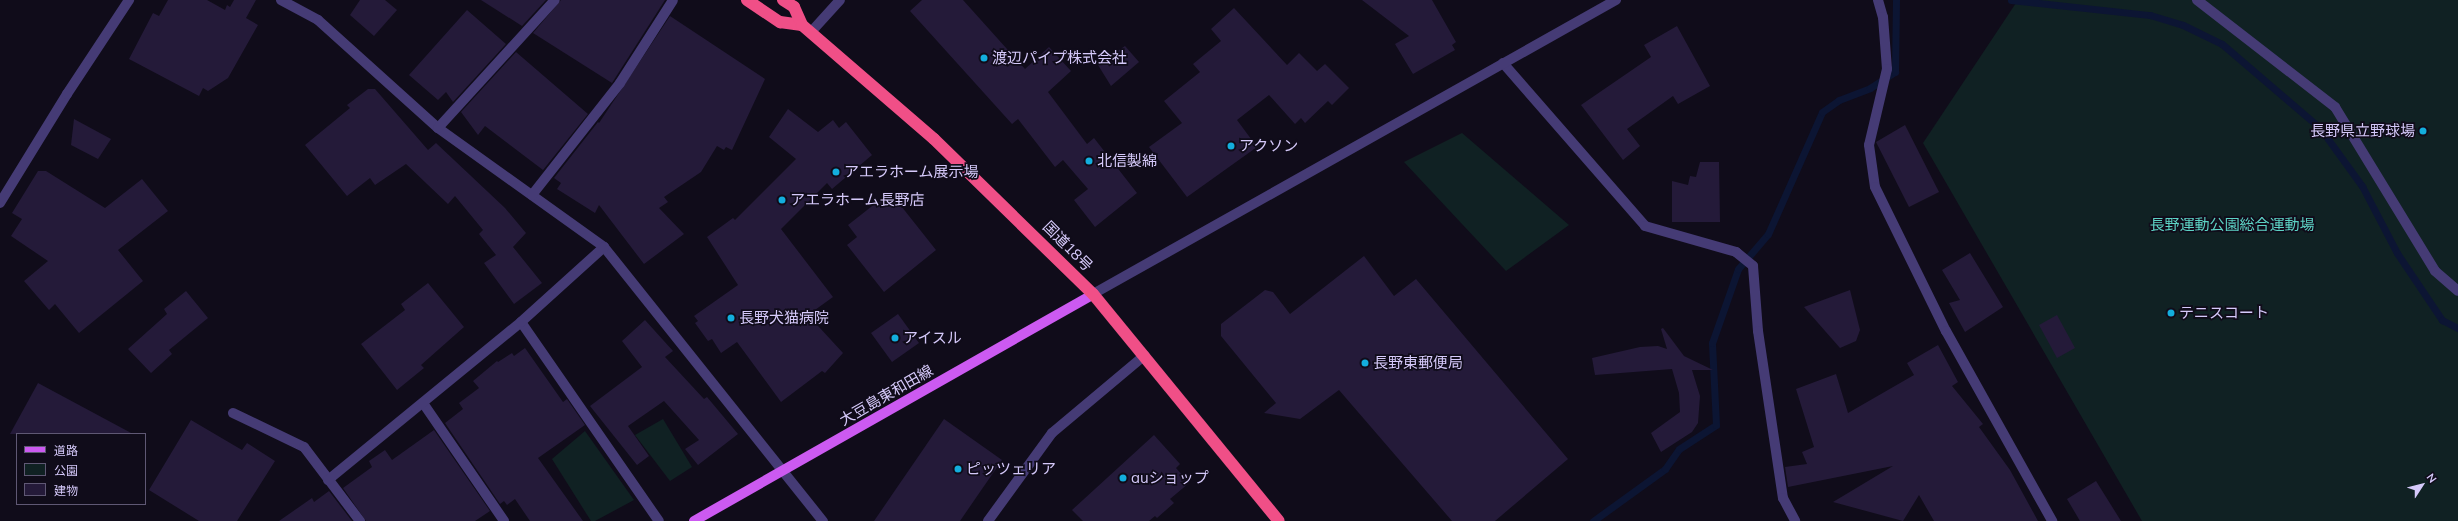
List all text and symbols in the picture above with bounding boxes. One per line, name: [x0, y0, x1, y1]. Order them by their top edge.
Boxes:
place label: 渡辺パイプ株式会社: [992, 49, 1127, 67]
marker: 渡辺パイプ株式会社: [979, 53, 989, 63]
place label: 長野県立野球場: [2310, 122, 2415, 140]
marker: 長野県立野球場: [2418, 126, 2428, 136]
place label: アクソン: [1239, 137, 1299, 155]
marker: アクソン: [1226, 141, 1236, 151]
place label: 北信製綿: [1097, 152, 1157, 170]
marker: 北信製綿: [1084, 156, 1094, 166]
place label: アエラホーム展示場: [844, 163, 979, 181]
marker: アエラホーム展示場: [831, 167, 841, 177]
place label: アエラホーム長野店: [790, 191, 925, 209]
marker: アエラホーム長野店: [777, 195, 787, 205]
park label: 長野運動公園総合運動場: [2150, 216, 2314, 234]
street label: 国道18号: [1039, 217, 1097, 275]
place label: テニスコート: [2179, 304, 2269, 322]
marker: テニスコート: [2166, 308, 2176, 318]
place label: 長野犬猫病院: [739, 309, 829, 327]
marker: 長野犬猫病院: [726, 313, 736, 323]
place label: アイスル: [903, 329, 963, 347]
marker: アイスル: [890, 333, 900, 343]
place label: 長野東郵便局: [1373, 354, 1463, 372]
marker: 長野東郵便局: [1360, 358, 1370, 368]
street label: 大豆島東和田線: [836, 361, 936, 429]
legend: [16, 433, 146, 505]
text: 道路: [54, 443, 78, 458]
place label: ピッツェリア: [966, 460, 1056, 478]
text: 公園: [54, 463, 78, 478]
marker: ピッツェリア: [953, 464, 963, 474]
north arrow: [2402, 465, 2442, 505]
place label: auショップ: [1131, 469, 1209, 487]
text: N: [2424, 470, 2440, 485]
marker: auショップ: [1118, 473, 1128, 483]
text: 建物: [54, 483, 78, 498]

